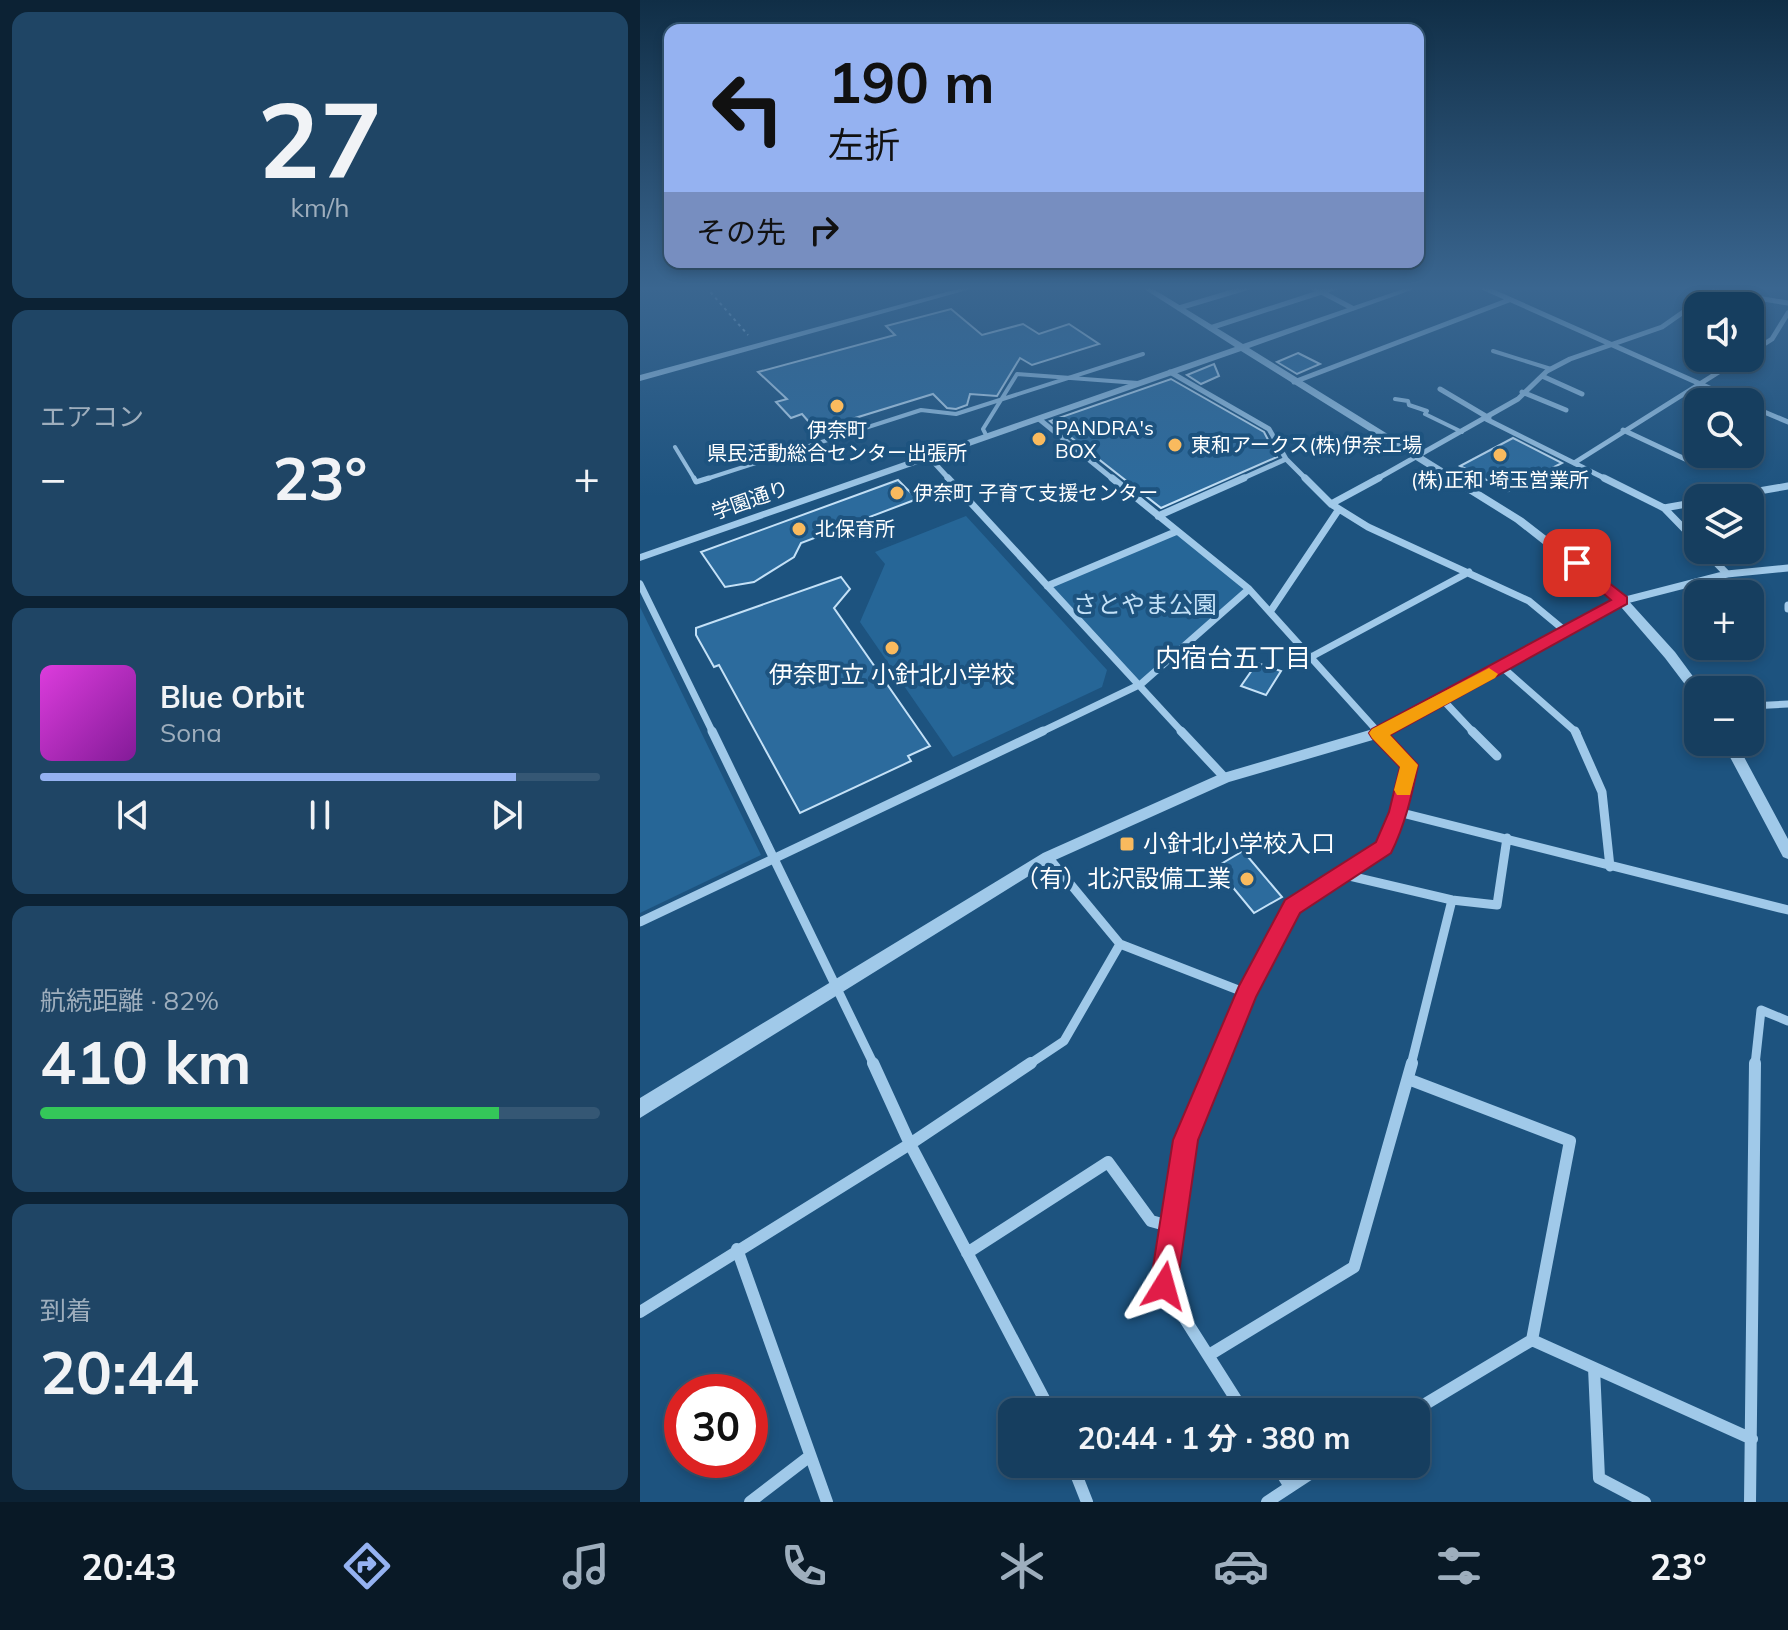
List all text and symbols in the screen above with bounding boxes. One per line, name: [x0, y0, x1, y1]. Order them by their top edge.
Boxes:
text: 190 m: [828, 47, 995, 117]
icon: left: [696, 56, 800, 160]
text: 27: [258, 73, 382, 204]
text: 左折: [828, 122, 900, 167]
text: km/h: [291, 191, 349, 224]
icon: right: [802, 208, 846, 252]
text: その先: [696, 213, 786, 251]
map controls: [1684, 292, 1764, 756]
button: sound: [1684, 292, 1764, 372]
button: search: [1684, 388, 1764, 468]
marker: 伊奈町 県民活動総合センター出張所: [828, 397, 846, 415]
text: エアコン: [40, 400, 144, 433]
place label: PANDRA's BOX: [1055, 415, 1154, 463]
place label: 伊奈町 県民活動総合センター出張所: [707, 417, 967, 465]
marker: PANDRA's BOX: [1030, 430, 1048, 448]
place label: 東和アークス(株)伊奈工場: [1191, 432, 1422, 457]
marker: 東和アークス(株)伊奈工場: [1166, 436, 1184, 454]
text: 23°: [273, 440, 367, 515]
marker: (株)正和 埼玉営業所: [1491, 446, 1509, 464]
text: −: [40, 450, 66, 505]
text: +: [574, 450, 600, 505]
place label: (株)正和 埼玉営業所: [1411, 467, 1589, 492]
street label: 学園通り: [708, 475, 792, 524]
place label: 伊奈町 子育て支援センター: [913, 480, 1158, 505]
marker: 伊奈町 子育て支援センター: [888, 484, 906, 502]
button: layers: [1684, 484, 1764, 564]
place label: 北保育所: [815, 516, 895, 541]
marker: 北保育所: [790, 520, 808, 538]
pin: [1543, 529, 1611, 597]
icon: arrive: [1555, 541, 1599, 585]
button: +: [1684, 580, 1764, 660]
park label: さとやま公園: [1073, 589, 1217, 619]
marker: 伊奈町立 小針北小学校: [883, 639, 901, 657]
district label: 内宿台五丁目: [1155, 641, 1311, 674]
place label: 伊奈町立 小針北小学校: [769, 659, 1015, 689]
button: −: [1684, 676, 1764, 756]
text: Blue Orbit: [160, 678, 304, 716]
text: Sona: [160, 716, 222, 749]
icon: previous: [111, 793, 155, 837]
icon: pause: [298, 793, 342, 837]
icon: next: [485, 793, 529, 837]
place label: 小針北小学校入口: [1143, 828, 1335, 858]
marker: 小針北小学校入口: [1118, 835, 1136, 853]
place label: （有）北沢設備工業: [1015, 863, 1231, 893]
marker: （有）北沢設備工業: [1238, 870, 1256, 888]
text: 航続距離 · 82%: [40, 984, 219, 1017]
text: 410 km: [40, 1024, 252, 1099]
position arrow: [1122, 1244, 1206, 1328]
text: 到着: [40, 1294, 92, 1327]
text: 20:44: [40, 1334, 199, 1409]
speed limit sign: 30: [664, 1374, 768, 1478]
text: 20:44 · 1 分 · 380 m: [1078, 1419, 1350, 1457]
icon: directions: [339, 1538, 395, 1594]
icon: music: [558, 1538, 614, 1594]
icon: phone: [776, 1538, 832, 1594]
icon: climate: [994, 1538, 1050, 1594]
icon: car: [1213, 1538, 1269, 1594]
icon: filters: [1431, 1538, 1487, 1594]
text: 20:43: [81, 1544, 177, 1589]
text: 23°: [1650, 1544, 1707, 1589]

